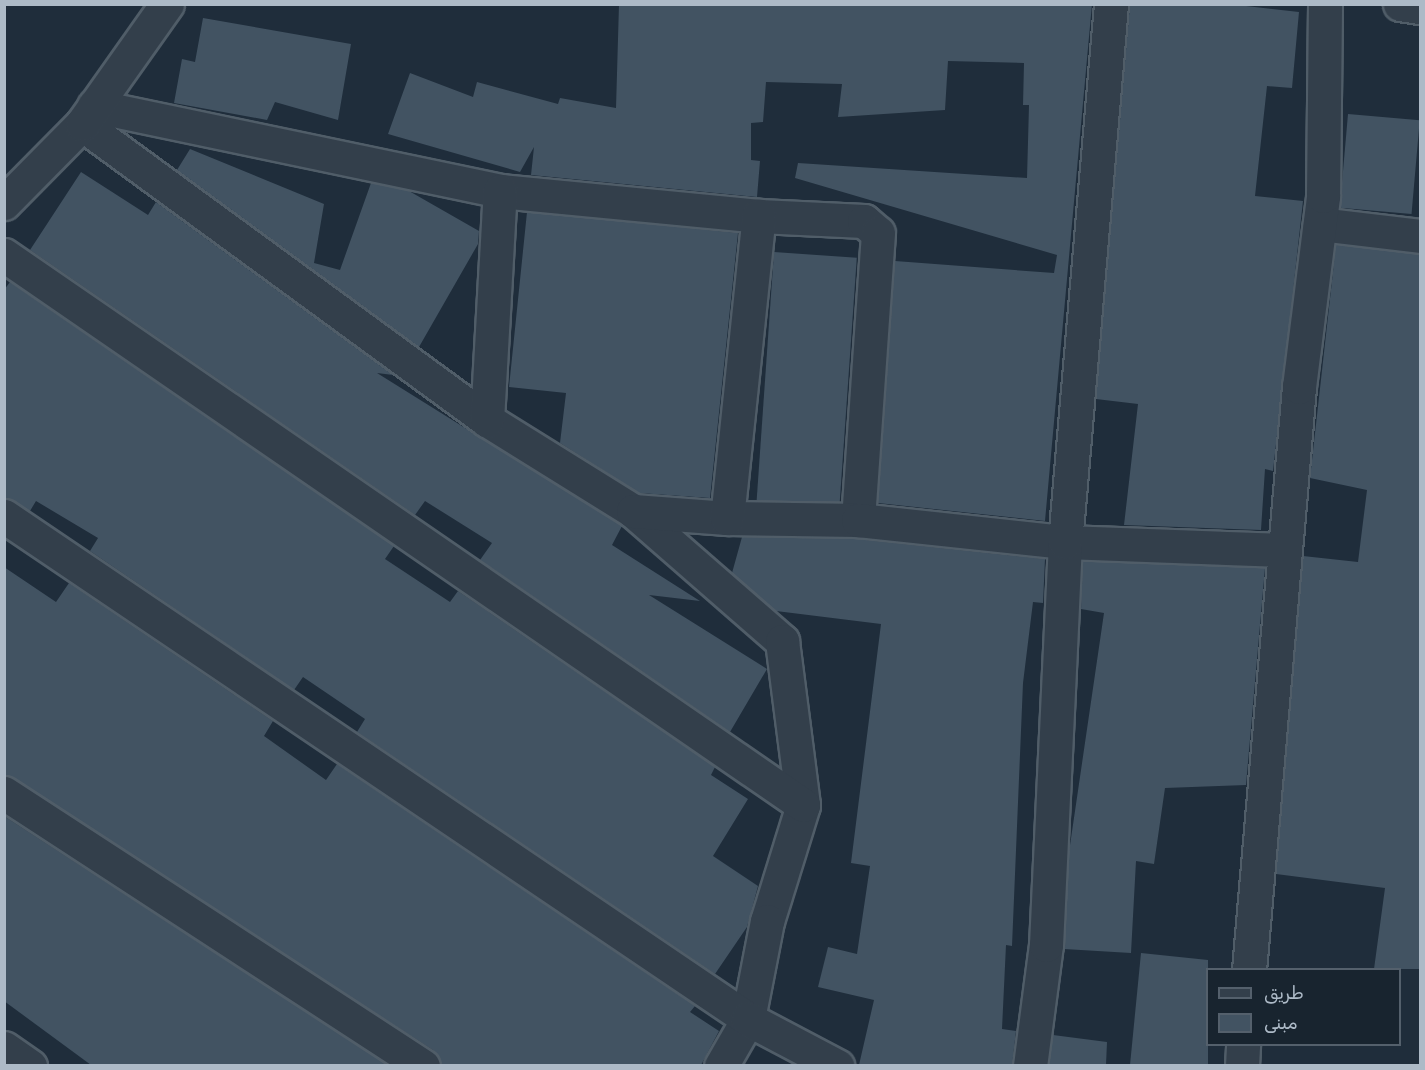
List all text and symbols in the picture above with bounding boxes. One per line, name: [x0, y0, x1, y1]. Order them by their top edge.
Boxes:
legend: [1206, 968, 1401, 1046]
text: طريق: [1264, 982, 1304, 1004]
text: مبنى: [1264, 1012, 1298, 1034]

